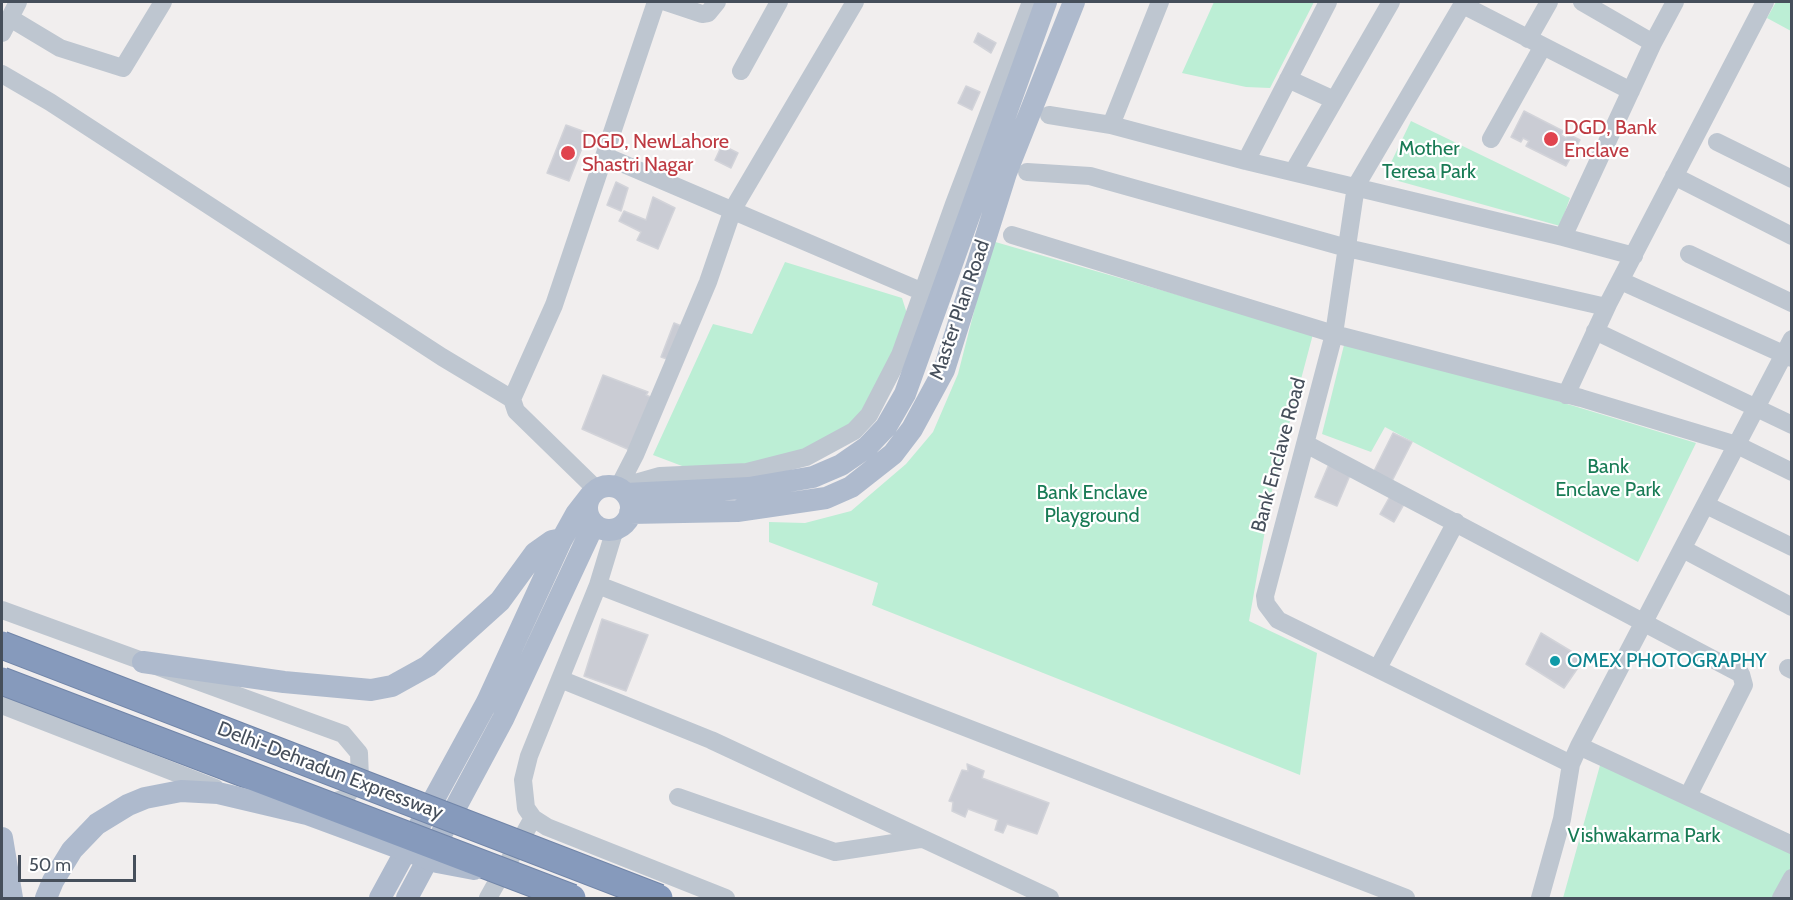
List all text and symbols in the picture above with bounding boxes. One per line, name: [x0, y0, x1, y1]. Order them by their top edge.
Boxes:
place label: DGD, Bank Enclave: [1564, 116, 1657, 163]
place label: DGD, NewLahore Shastri Nagar: [582, 130, 729, 177]
marker: DGD, Bank Enclave: [1542, 130, 1560, 148]
park label: Mother Teresa Park: [1382, 137, 1476, 184]
marker: DGD, NewLahore Shastri Nagar: [559, 144, 577, 162]
street label: Master Plan Road: [925, 237, 995, 383]
street label: Bank Enclave Road: [1247, 375, 1311, 535]
park label: Bank Enclave Park: [1555, 455, 1661, 502]
park label: Bank Enclave Playground: [1036, 481, 1148, 528]
place label: OMEX PHOTOGRAPHY: [1567, 649, 1767, 673]
marker: OMEX PHOTOGRAPHY: [1548, 654, 1562, 668]
street label: Delhi-Dehradun Expressway: [214, 717, 446, 825]
park label: Vishwakarma Park: [1568, 824, 1720, 848]
scale bar: [21, 843, 140, 881]
text: 50 m: [29, 854, 71, 876]

